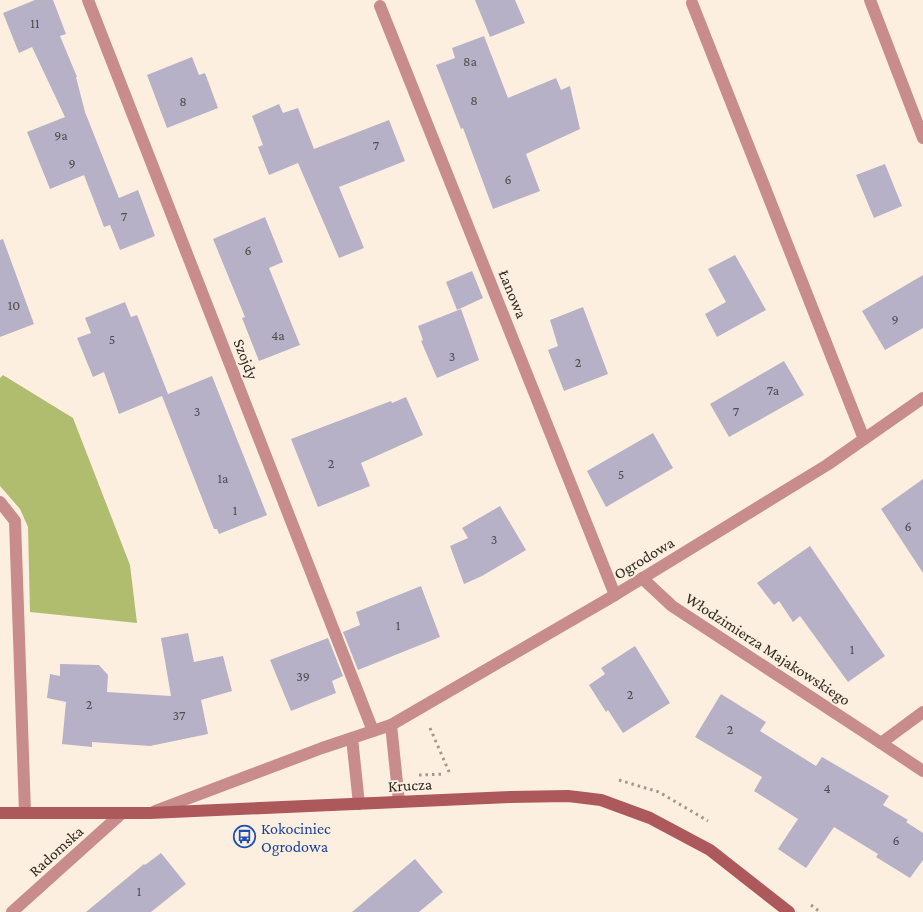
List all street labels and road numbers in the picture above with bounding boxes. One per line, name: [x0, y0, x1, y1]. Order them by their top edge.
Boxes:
street label: Łanowa: [496, 267, 531, 321]
street label: Szojdy: [230, 336, 262, 383]
street label: Ogrodowa: [611, 533, 678, 583]
street label: Włodzimierza Majakowskiego: [682, 589, 854, 710]
street label: Krucza: [387, 775, 433, 795]
street label: Radomska: [26, 822, 87, 880]

